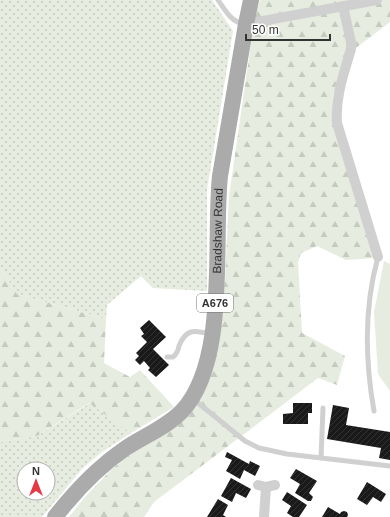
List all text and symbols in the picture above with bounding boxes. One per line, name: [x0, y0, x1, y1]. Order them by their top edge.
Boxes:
scale bar: [246, 16, 330, 42]
text: 50 m: [252, 23, 279, 37]
street label: Bradshaw Road: [210, 188, 226, 274]
road number: A676: [197, 294, 233, 312]
north arrow: [16, 461, 56, 501]
text: N: [32, 465, 40, 477]

